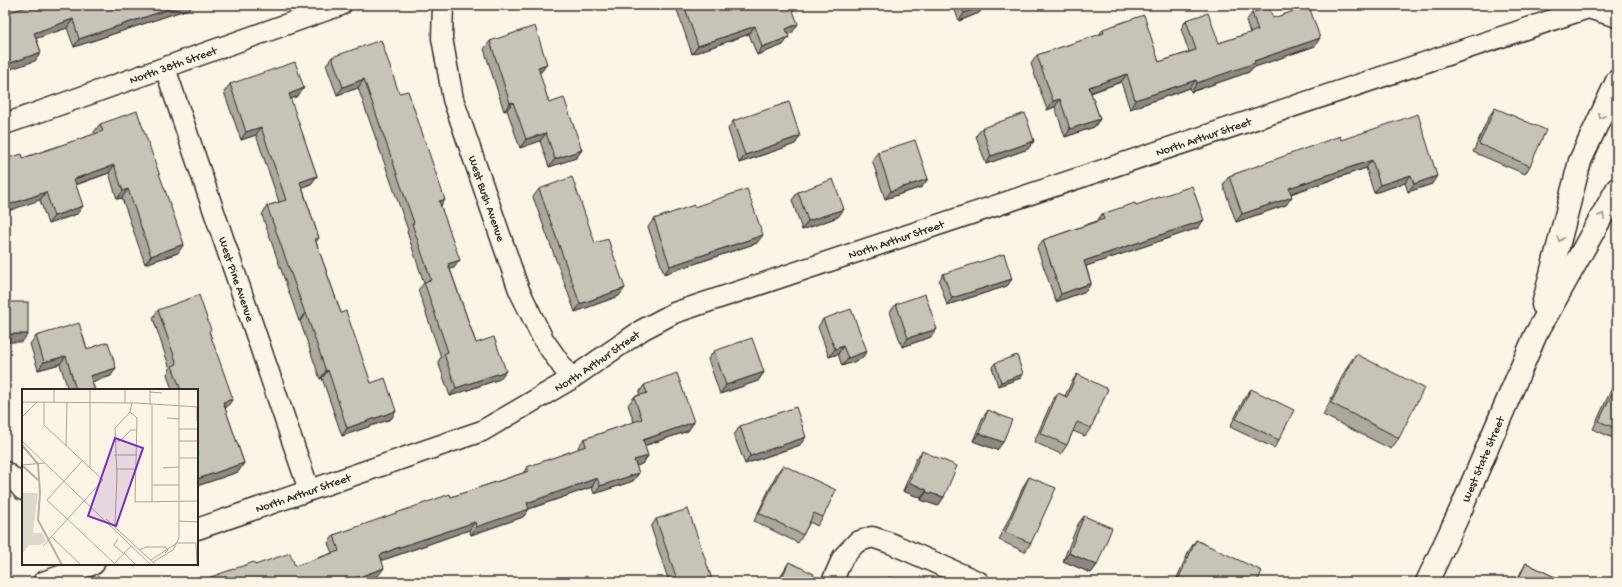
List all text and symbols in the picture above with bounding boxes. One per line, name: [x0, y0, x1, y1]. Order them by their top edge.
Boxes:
street label: North 38th Street: [128, 44, 220, 88]
one-way arrow: [1598, 112, 1606, 120]
street label: North Arthur Street: [1154, 115, 1255, 161]
street label: West Bush Avenue: [464, 154, 507, 245]
one-way arrow: [1597, 213, 1605, 220]
street label: North Arthur Street: [847, 218, 947, 263]
street label: West Pine Avenue: [214, 235, 256, 325]
one-way arrow: [1556, 236, 1565, 243]
street label: North Arthur Street: [553, 328, 644, 396]
inset map: [22, 389, 198, 565]
street label: West State Street: [1460, 414, 1509, 505]
street label: North Arthur Street: [254, 471, 354, 517]

